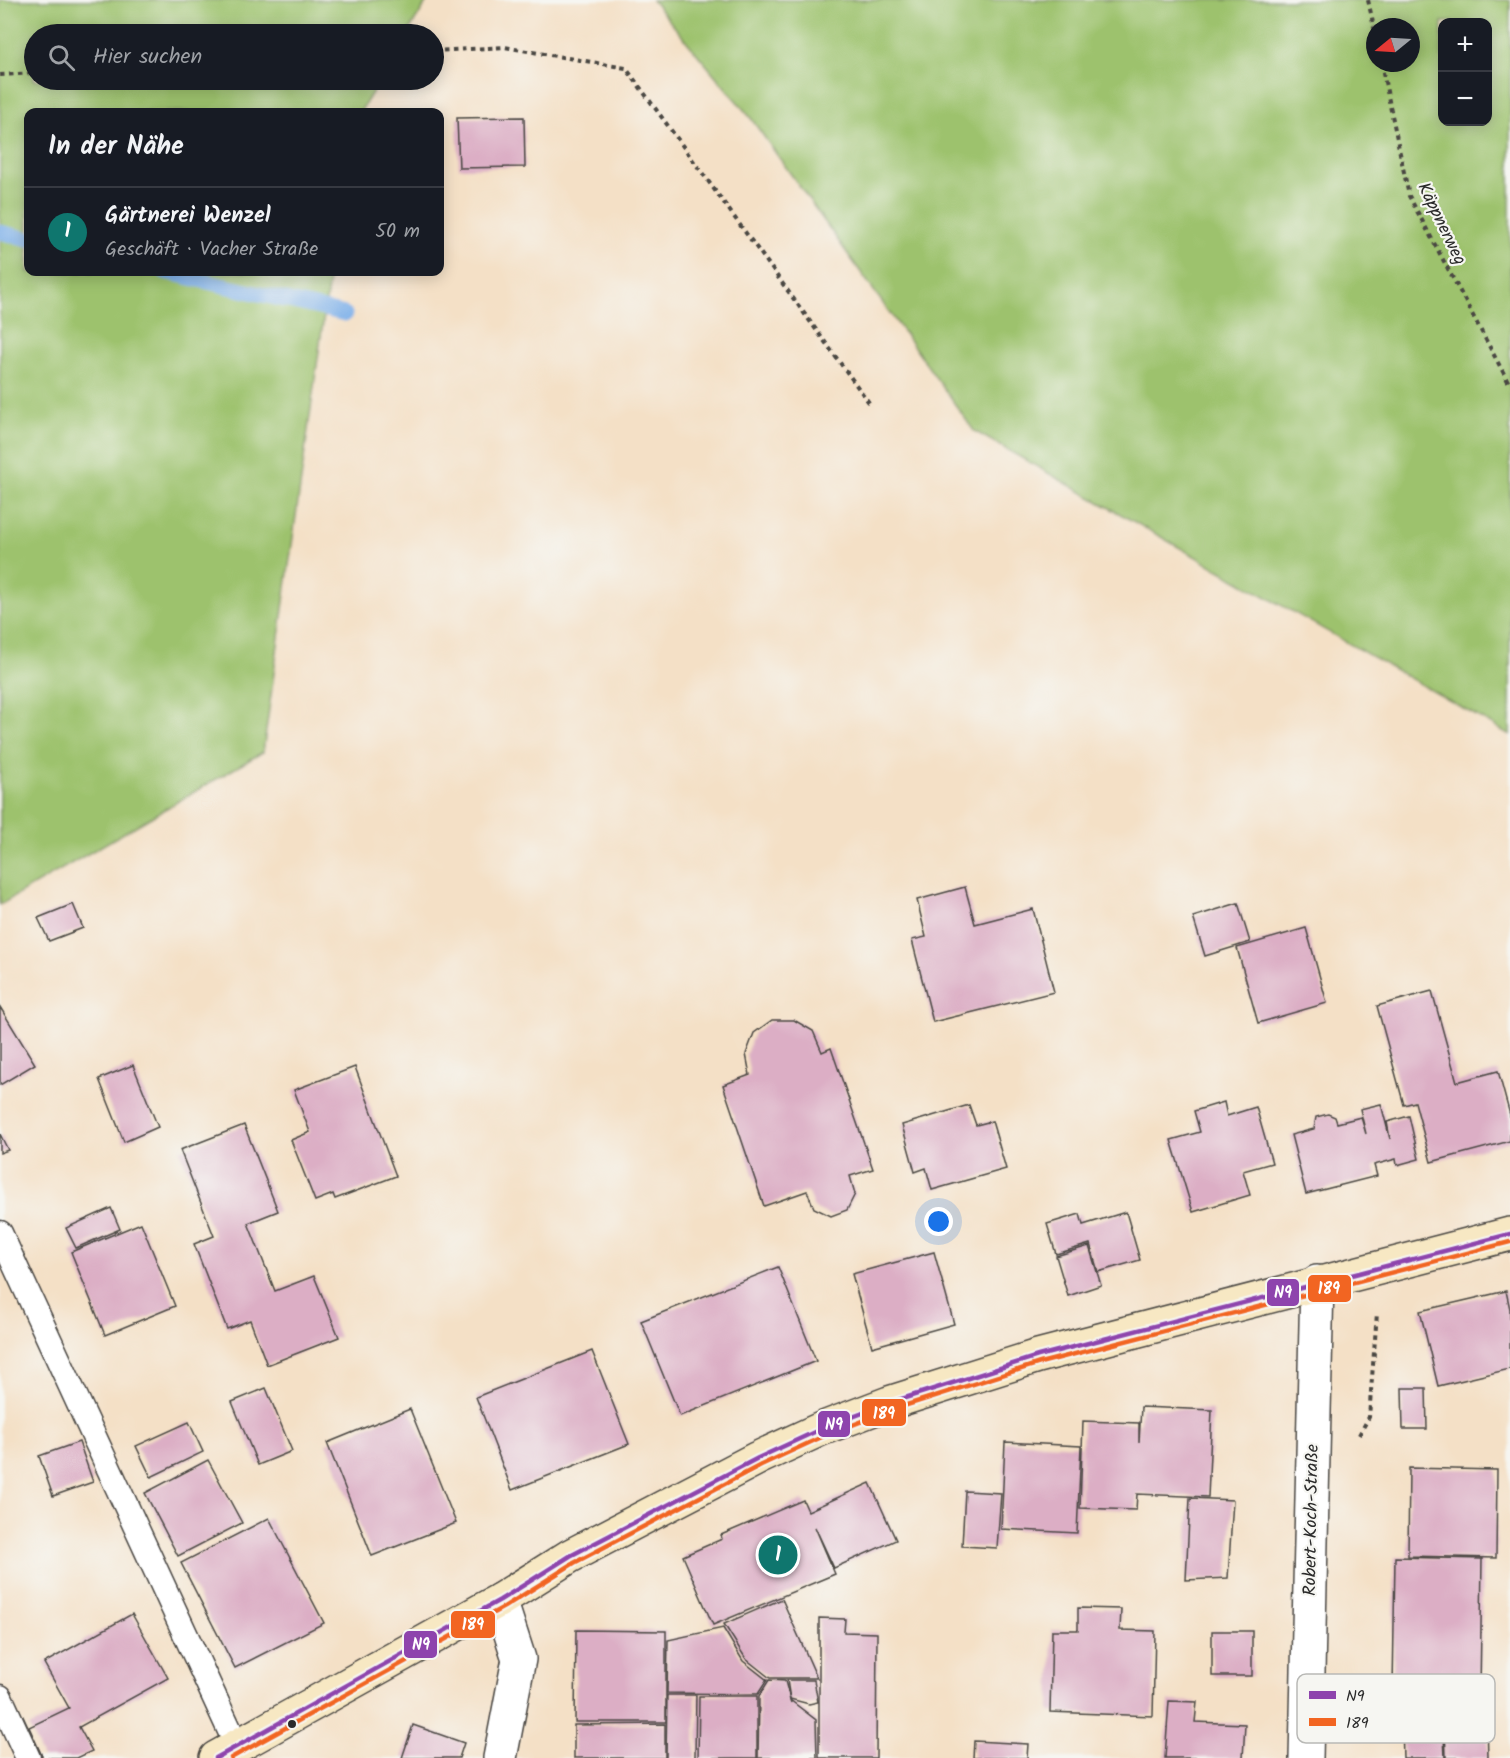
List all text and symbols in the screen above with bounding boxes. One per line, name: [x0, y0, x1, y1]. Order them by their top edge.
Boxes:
north arrow: [1366, 18, 1420, 72]
map controls: [1438, 18, 1492, 126]
button: +: [1438, 18, 1492, 72]
search box: [24, 24, 444, 90]
text: Hier suchen: [93, 40, 202, 75]
icon: search: [45, 41, 78, 74]
button: −: [1438, 72, 1492, 126]
text: In der Nähe: [48, 126, 184, 168]
street label: Käppnerweg: [1409, 178, 1473, 270]
text: Gärtnerei Wenzel: [105, 199, 271, 234]
text: 1: [64, 216, 71, 248]
text: 50 m: [375, 216, 420, 248]
text: Geschäft · Vacher Straße: [105, 234, 318, 266]
your location: [924, 1207, 953, 1236]
line badge: 189: [1307, 1274, 1352, 1303]
text: 189: [1318, 1277, 1340, 1302]
line badge: N9: [1266, 1278, 1300, 1307]
text: N9: [1274, 1281, 1292, 1306]
line badge: 189: [861, 1398, 907, 1427]
text: 189: [873, 1402, 895, 1427]
line badge: N9: [817, 1410, 851, 1438]
text: N9: [825, 1413, 843, 1438]
street label: Robert-Koch-Straße: [1296, 1444, 1328, 1596]
pin: 1: [758, 1532, 798, 1578]
line badge: 189: [450, 1610, 496, 1639]
text: 189: [462, 1613, 484, 1638]
line badge: N9: [403, 1630, 438, 1659]
text: N9: [412, 1633, 430, 1658]
legend: [1297, 1674, 1495, 1743]
text: N9: [1346, 1684, 1365, 1709]
text: 189: [1346, 1711, 1369, 1736]
unlabelled marker: [286, 1718, 298, 1730]

